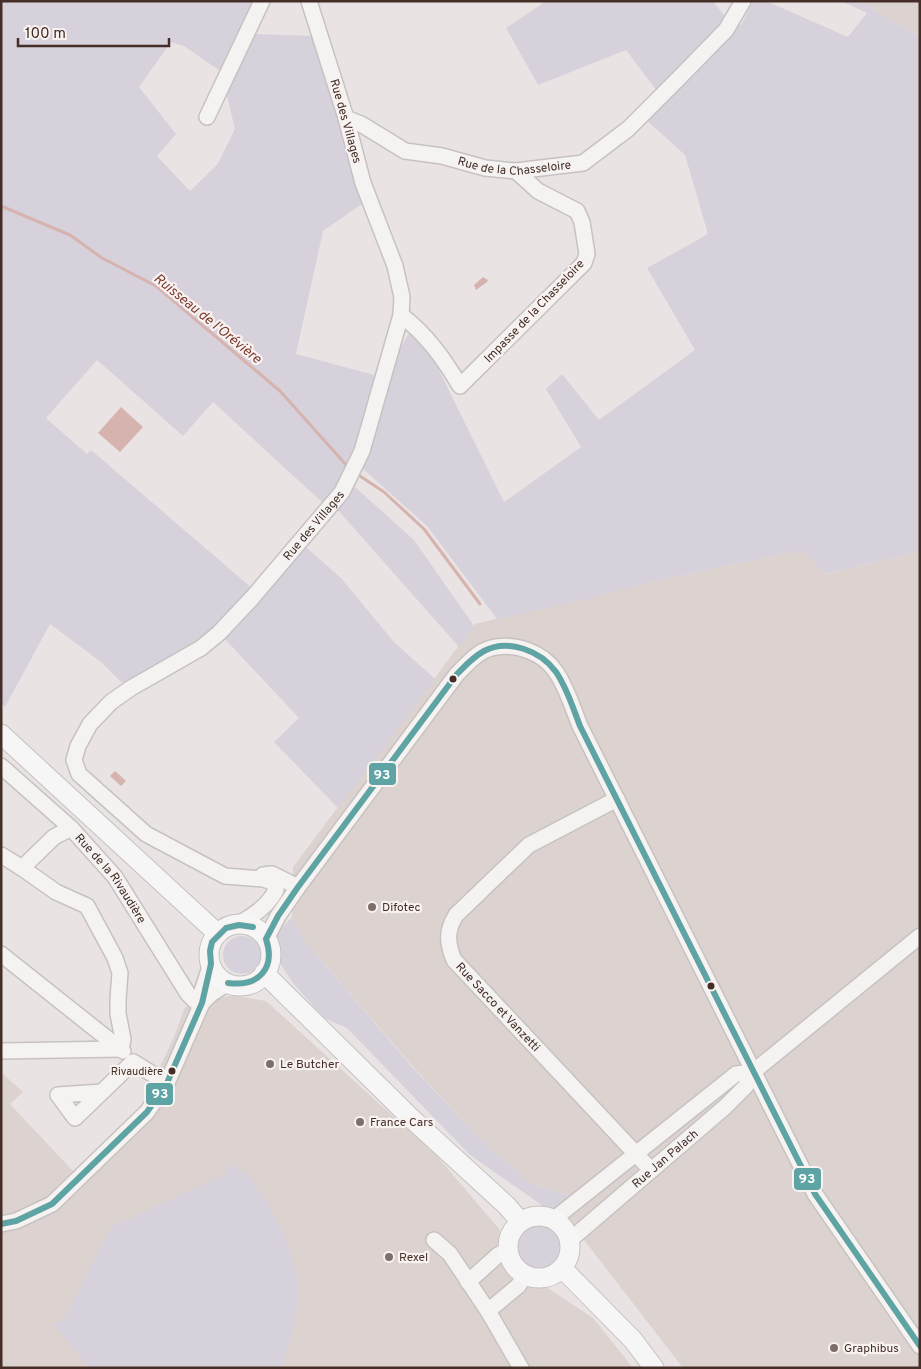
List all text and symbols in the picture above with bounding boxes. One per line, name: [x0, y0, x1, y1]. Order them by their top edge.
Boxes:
scale bar: [18, 15, 169, 47]
text: 100 m: [25, 25, 66, 44]
street label: Rue des Villages: [325, 77, 365, 165]
street label: Rue de la Chasseloire: [456, 154, 572, 180]
street label: Impasse de la Chasseloire: [481, 257, 588, 367]
water label: Ruisseau de l'Orévière: [150, 271, 265, 368]
street label: Rue des Villages: [280, 488, 349, 565]
unlabelled marker: [448, 674, 458, 684]
line badge: 93: [368, 762, 397, 786]
text: 93: [374, 767, 391, 784]
street label: Rue de la Rivaudière: [71, 831, 149, 927]
place label: Difotec: [382, 900, 421, 916]
marker: Difotec: [366, 901, 378, 913]
street label: Rue Sacco et Vanzetti: [452, 960, 543, 1056]
unlabelled marker: [706, 981, 716, 991]
place label: Le Butcher: [280, 1057, 340, 1073]
marker: Le Butcher: [264, 1058, 276, 1070]
place label: Rivaudière: [111, 1065, 163, 1079]
marker: Rivaudière: [167, 1066, 177, 1076]
line badge: 93: [145, 1082, 174, 1106]
text: 93: [152, 1086, 169, 1103]
place label: France Cars: [370, 1115, 433, 1131]
marker: France Cars: [354, 1116, 366, 1128]
street label: Rue Jan Palach: [629, 1126, 702, 1192]
line badge: 93: [793, 1167, 822, 1191]
text: 93: [799, 1171, 816, 1188]
place label: Rexel: [399, 1250, 428, 1266]
marker: Rexel: [383, 1251, 395, 1263]
place label: Graphibus: [844, 1341, 899, 1357]
marker: Graphibus: [828, 1342, 840, 1354]

